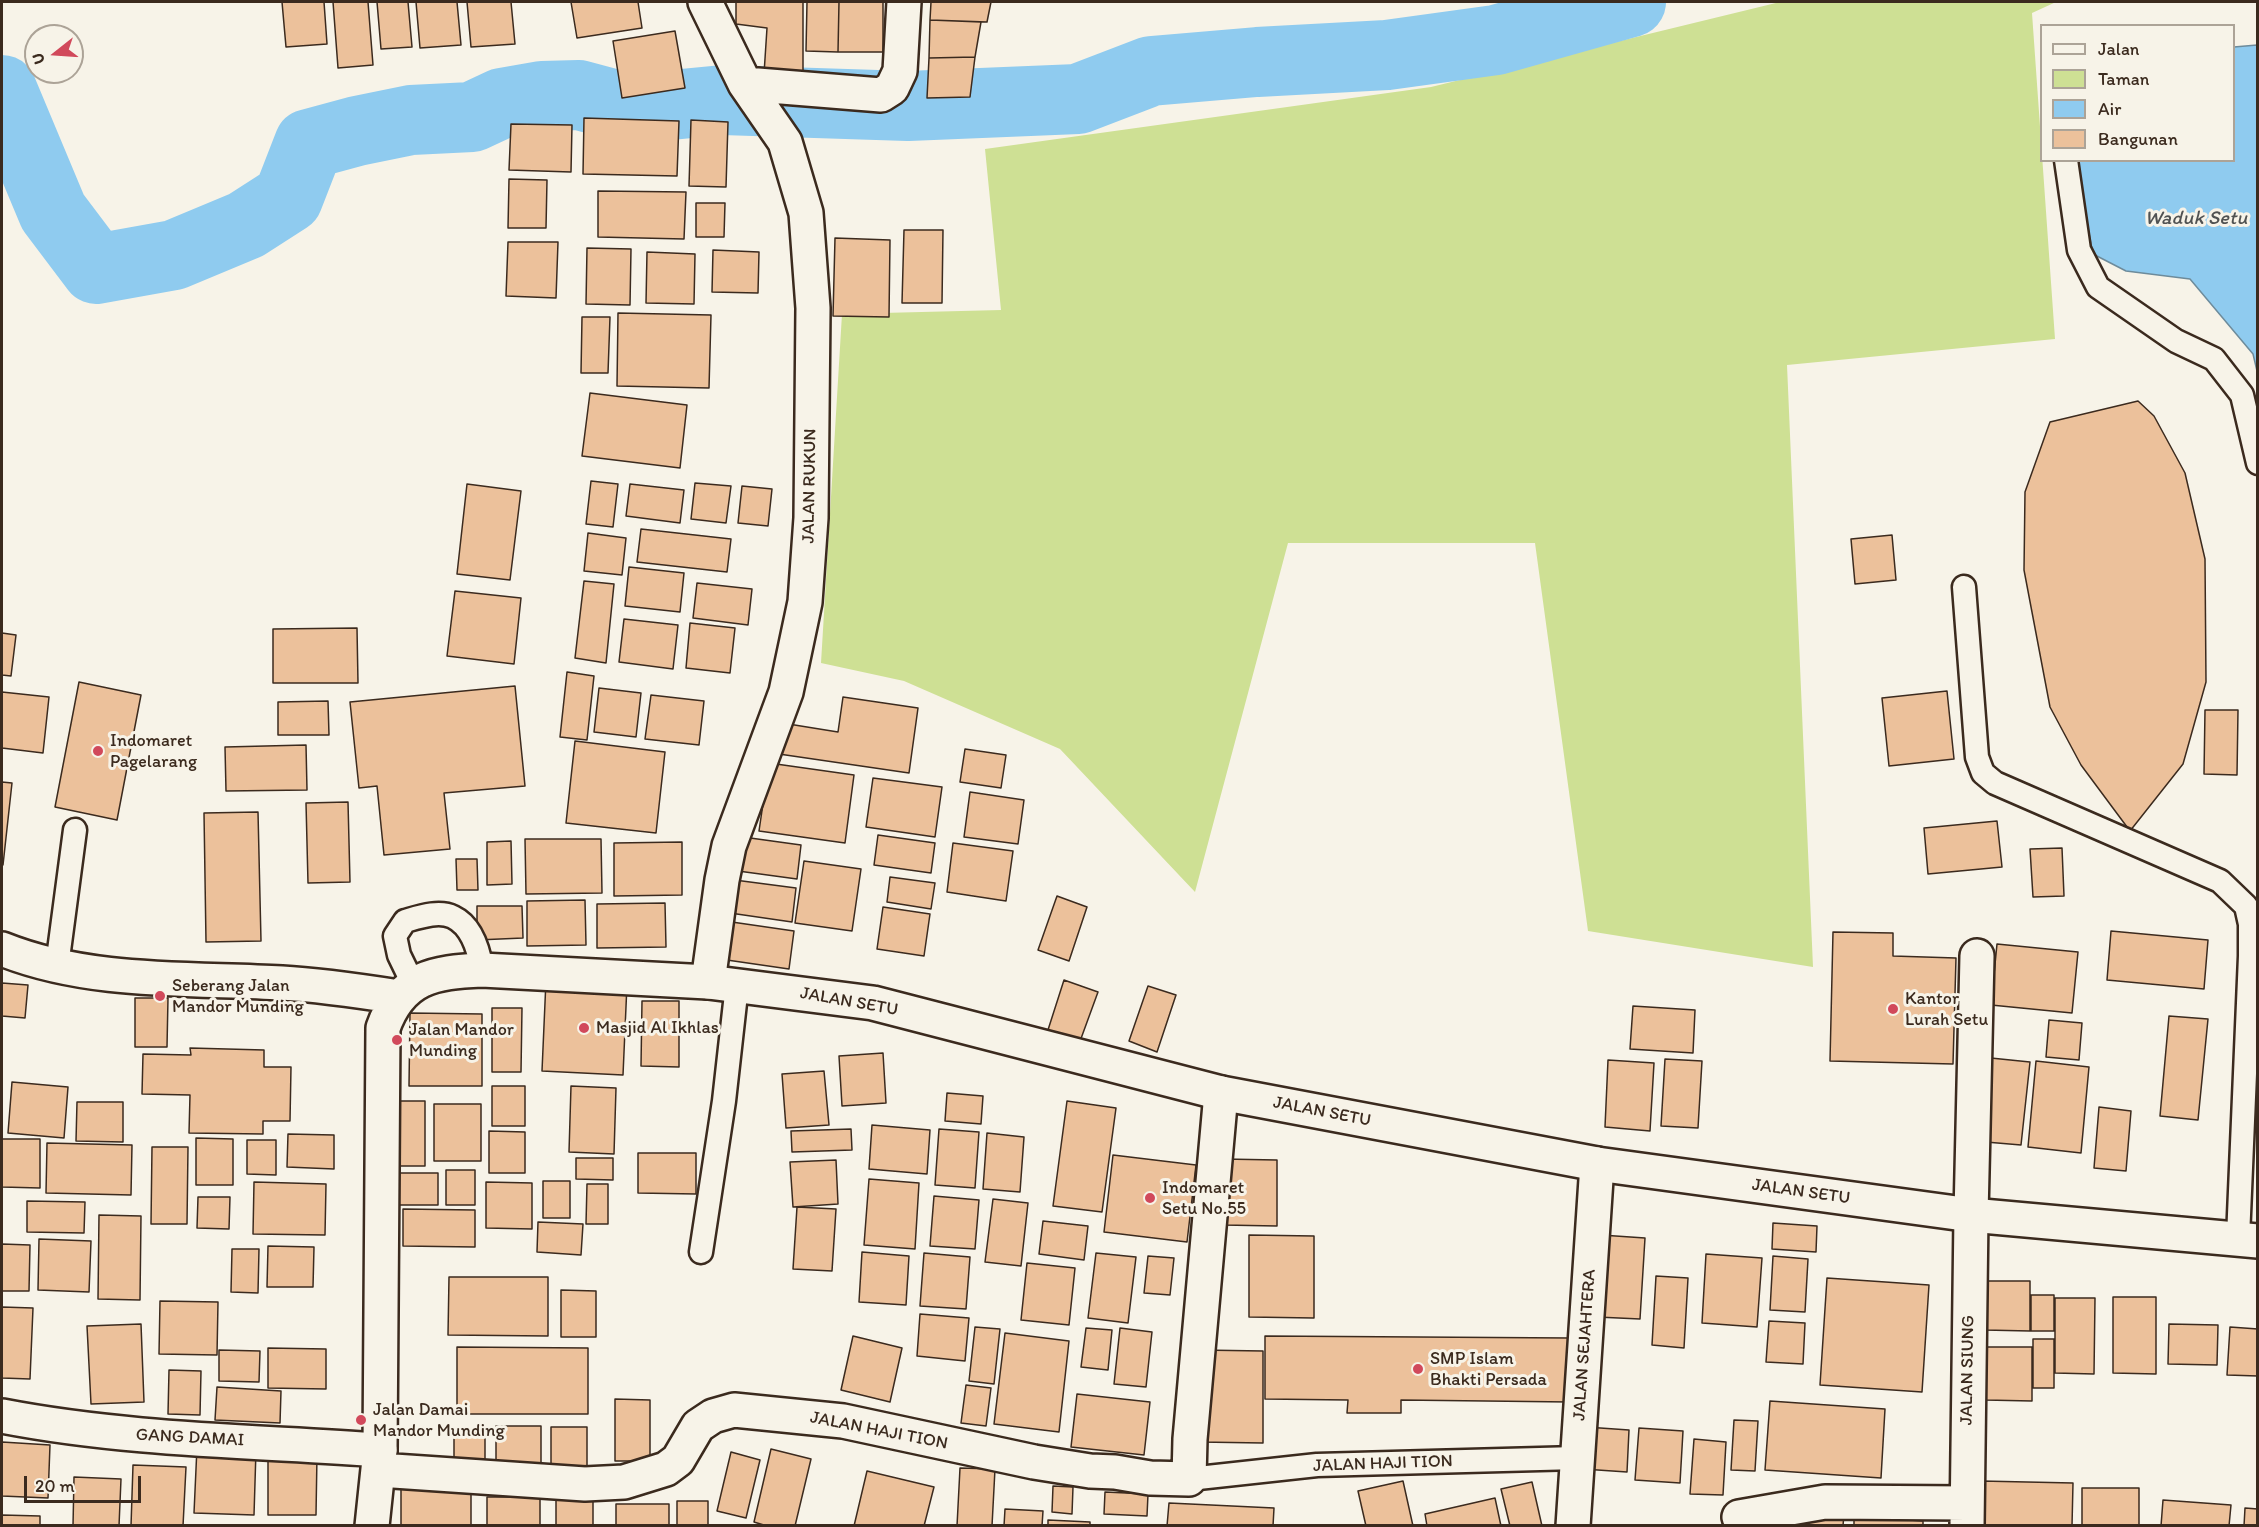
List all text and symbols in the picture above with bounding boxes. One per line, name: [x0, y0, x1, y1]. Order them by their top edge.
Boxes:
north arrow: [24, 24, 84, 84]
legend: [2040, 24, 2235, 162]
text: Jalan: [2098, 38, 2139, 60]
text: U: [28, 51, 49, 67]
text: Taman: [2098, 68, 2149, 90]
text: Air: [2098, 98, 2121, 120]
text: Bangunan: [2098, 128, 2178, 150]
water label: Waduk Setu: [2145, 207, 2247, 231]
street label: JALAN RUKUN: [798, 428, 822, 544]
place label: Indomaret Pagelarang: [110, 730, 197, 772]
marker: Indomaret Pagelarang: [91, 744, 105, 758]
place label: Seberang Jalan Mandor Munding: [172, 975, 304, 1018]
street label: JALAN SETU: [798, 983, 900, 1021]
place label: Kantor Lurah Setu: [1905, 988, 1988, 1030]
marker: Seberang Jalan Mandor Munding: [153, 989, 167, 1003]
marker: Kantor Lurah Setu: [1886, 1002, 1900, 1016]
place label: Masjid Al Ikhlas: [596, 1017, 719, 1039]
place label: Jalan Mandor Munding: [409, 1019, 514, 1062]
marker: Masjid Al Ikhlas: [577, 1021, 591, 1035]
marker: Jalan Mandor Munding: [390, 1033, 404, 1047]
street label: JALAN SETU: [1271, 1092, 1373, 1132]
street label: JALAN SETU: [1751, 1174, 1851, 1210]
place label: Indomaret Setu No.55: [1162, 1177, 1246, 1220]
marker: Indomaret Setu No.55: [1143, 1191, 1157, 1205]
street label: JALAN SEJAHTERA: [1569, 1268, 1601, 1422]
street label: JALAN SIUNG: [1956, 1315, 1980, 1425]
place label: SMP Islam Bhakti Persada: [1430, 1348, 1547, 1390]
marker: SMP Islam Bhakti Persada: [1411, 1362, 1425, 1376]
place label: Jalan Damai Mandor Munding: [373, 1399, 505, 1442]
street label: JALAN HAJI TION: [808, 1407, 950, 1455]
marker: Jalan Damai Mandor Munding: [354, 1413, 368, 1427]
street label: GANG DAMAI: [135, 1424, 245, 1452]
street label: JALAN HAJI TION: [1313, 1451, 1453, 1477]
scale bar: [27, 1464, 144, 1502]
text: 20 m: [35, 1475, 75, 1497]

